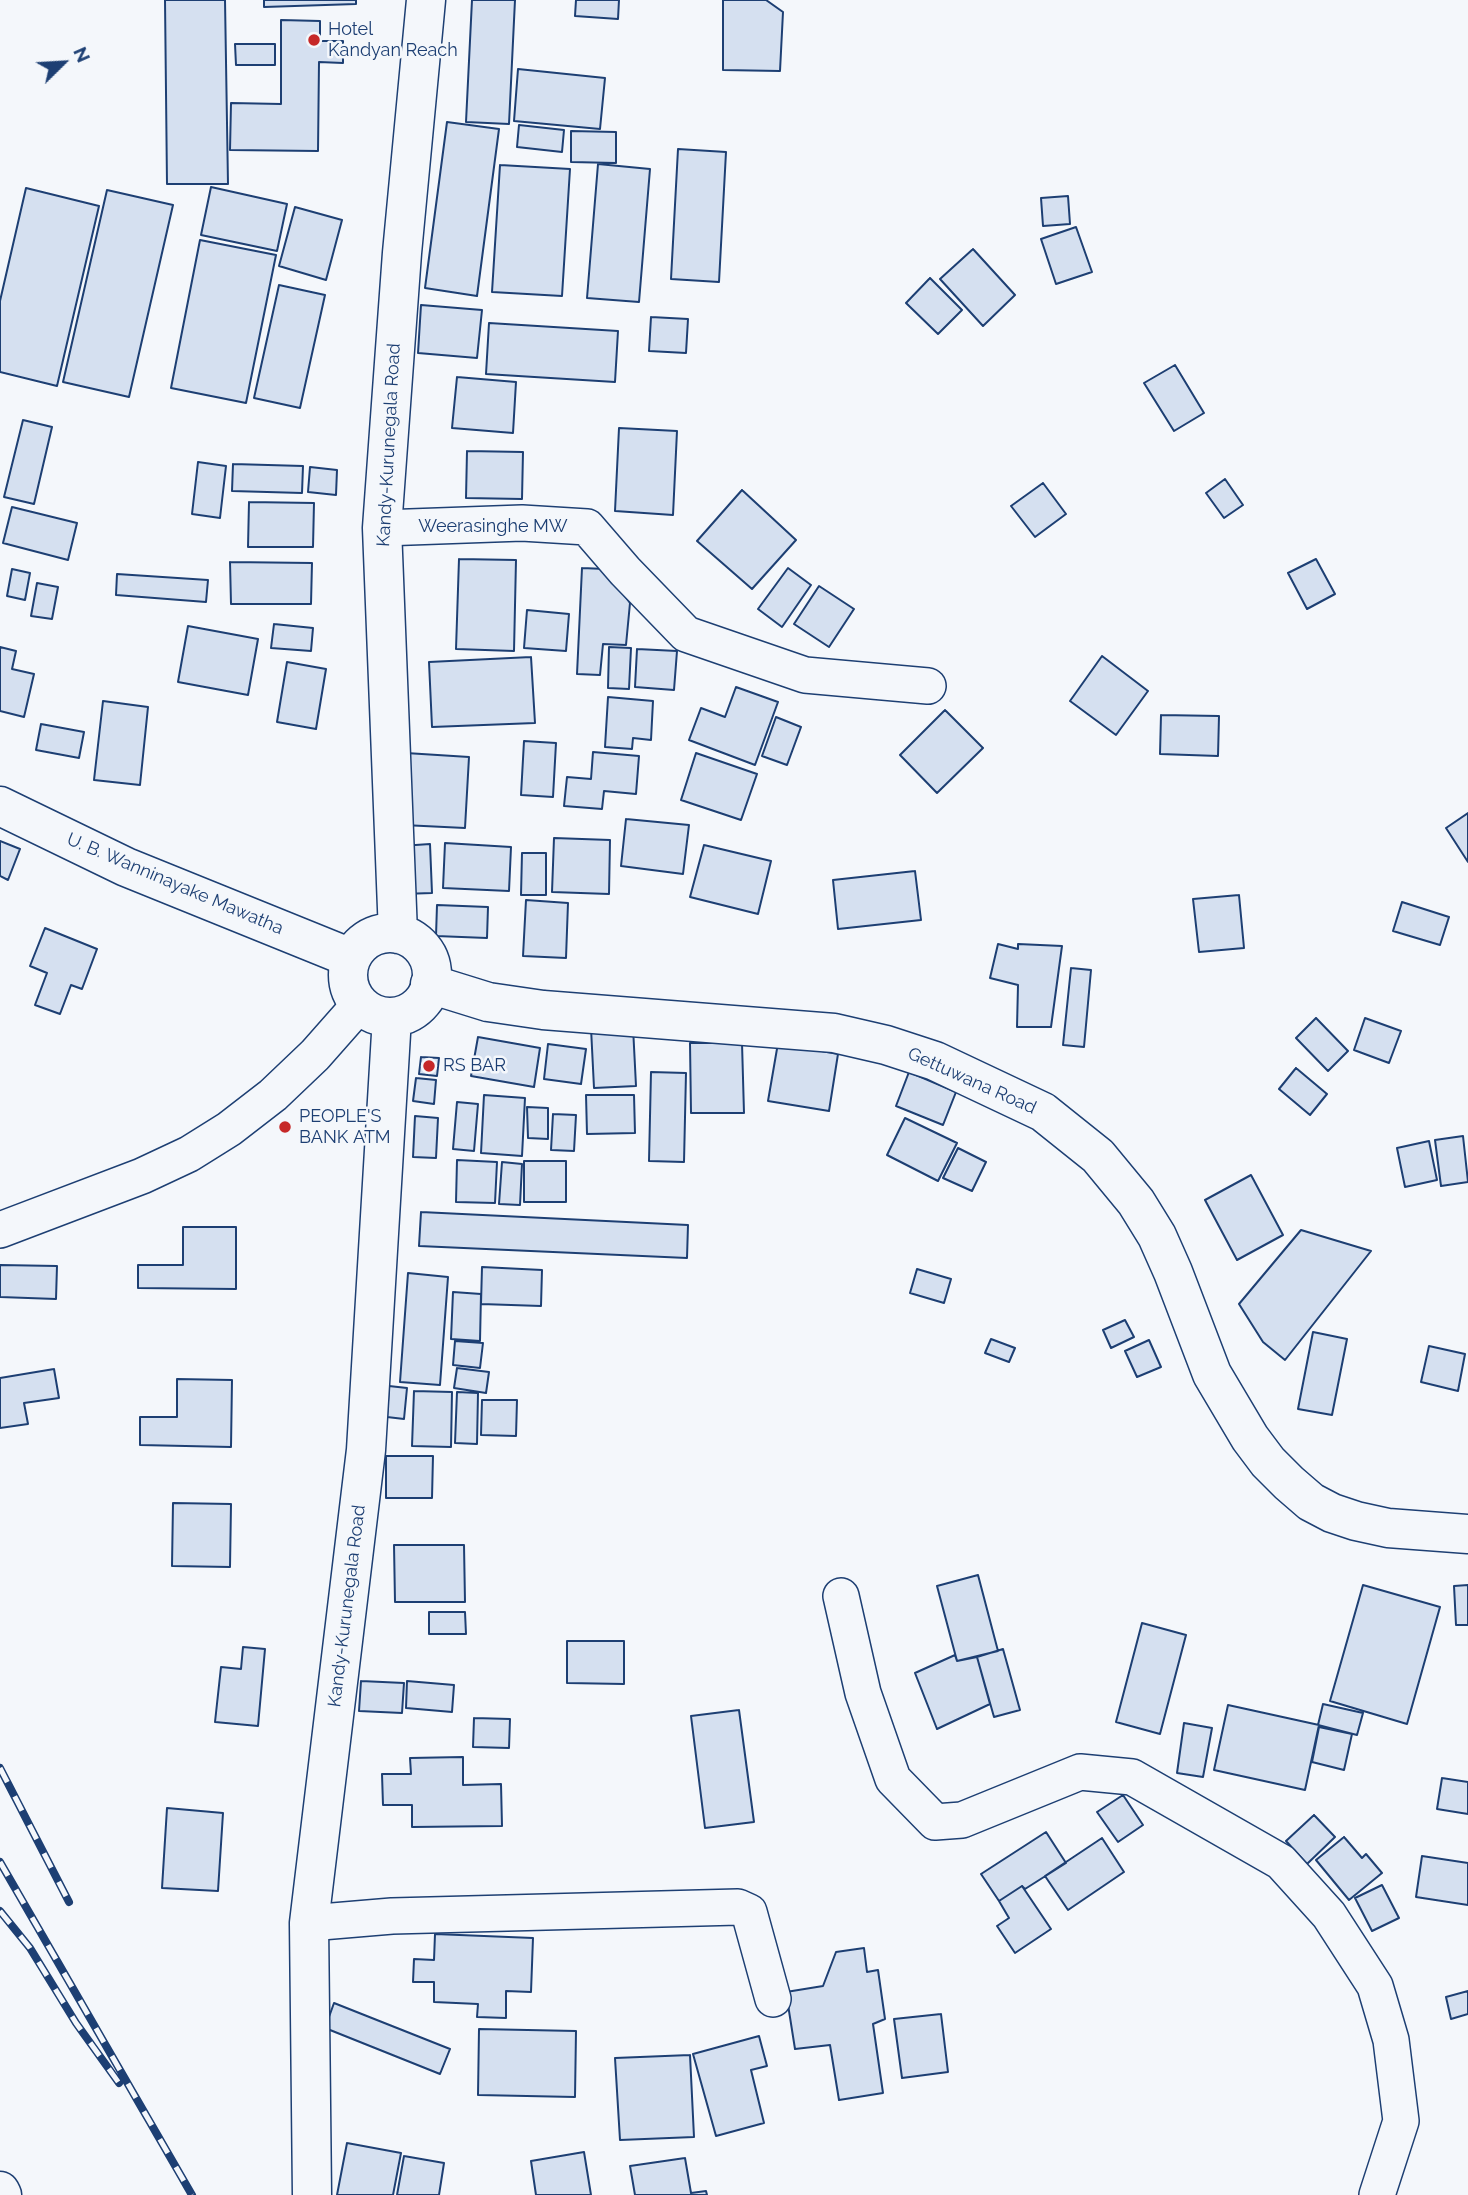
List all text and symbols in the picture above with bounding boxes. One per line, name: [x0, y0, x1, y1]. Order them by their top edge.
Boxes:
place label: Hotel Kandyan Reach: [328, 19, 458, 61]
north arrow: [28, 28, 98, 98]
marker: Hotel Kandyan Reach: [306, 32, 322, 48]
text: N: [69, 43, 95, 66]
street label: Kandy-Kurunegala Road: [373, 343, 405, 547]
street label: Weerasinghe MW: [418, 516, 568, 538]
street label: U. B. Wanninayake Mawatha: [63, 829, 287, 939]
street label: Gettuwana Road: [904, 1043, 1040, 1119]
place label: RS BAR: [443, 1055, 506, 1077]
marker: RS BAR: [421, 1058, 437, 1074]
place label: PEOPLE'S BANK ATM: [299, 1106, 391, 1148]
marker: PEOPLE'S BANK ATM: [277, 1119, 293, 1135]
street label: Kandy-Kurunegala Road: [324, 1504, 370, 1708]

